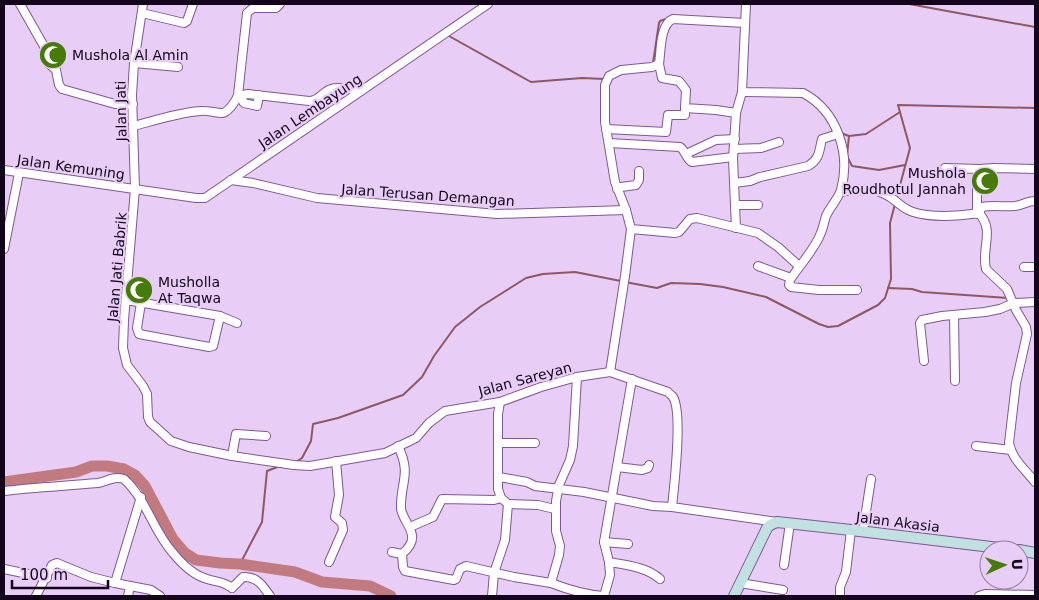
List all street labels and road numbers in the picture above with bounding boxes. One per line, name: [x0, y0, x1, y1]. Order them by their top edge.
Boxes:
street label: Jalan Lembayung: [255, 71, 365, 152]
street label: Jalan Jati: [112, 81, 130, 142]
street label: Jalan Kemuning: [15, 151, 126, 182]
street label: Jalan Terusan Demangan: [340, 181, 515, 209]
street label: Jalan Jati Babrik: [104, 211, 130, 323]
street label: Jalan Sareyan: [476, 359, 573, 399]
street label: Jalan Akasia: [854, 509, 941, 535]

